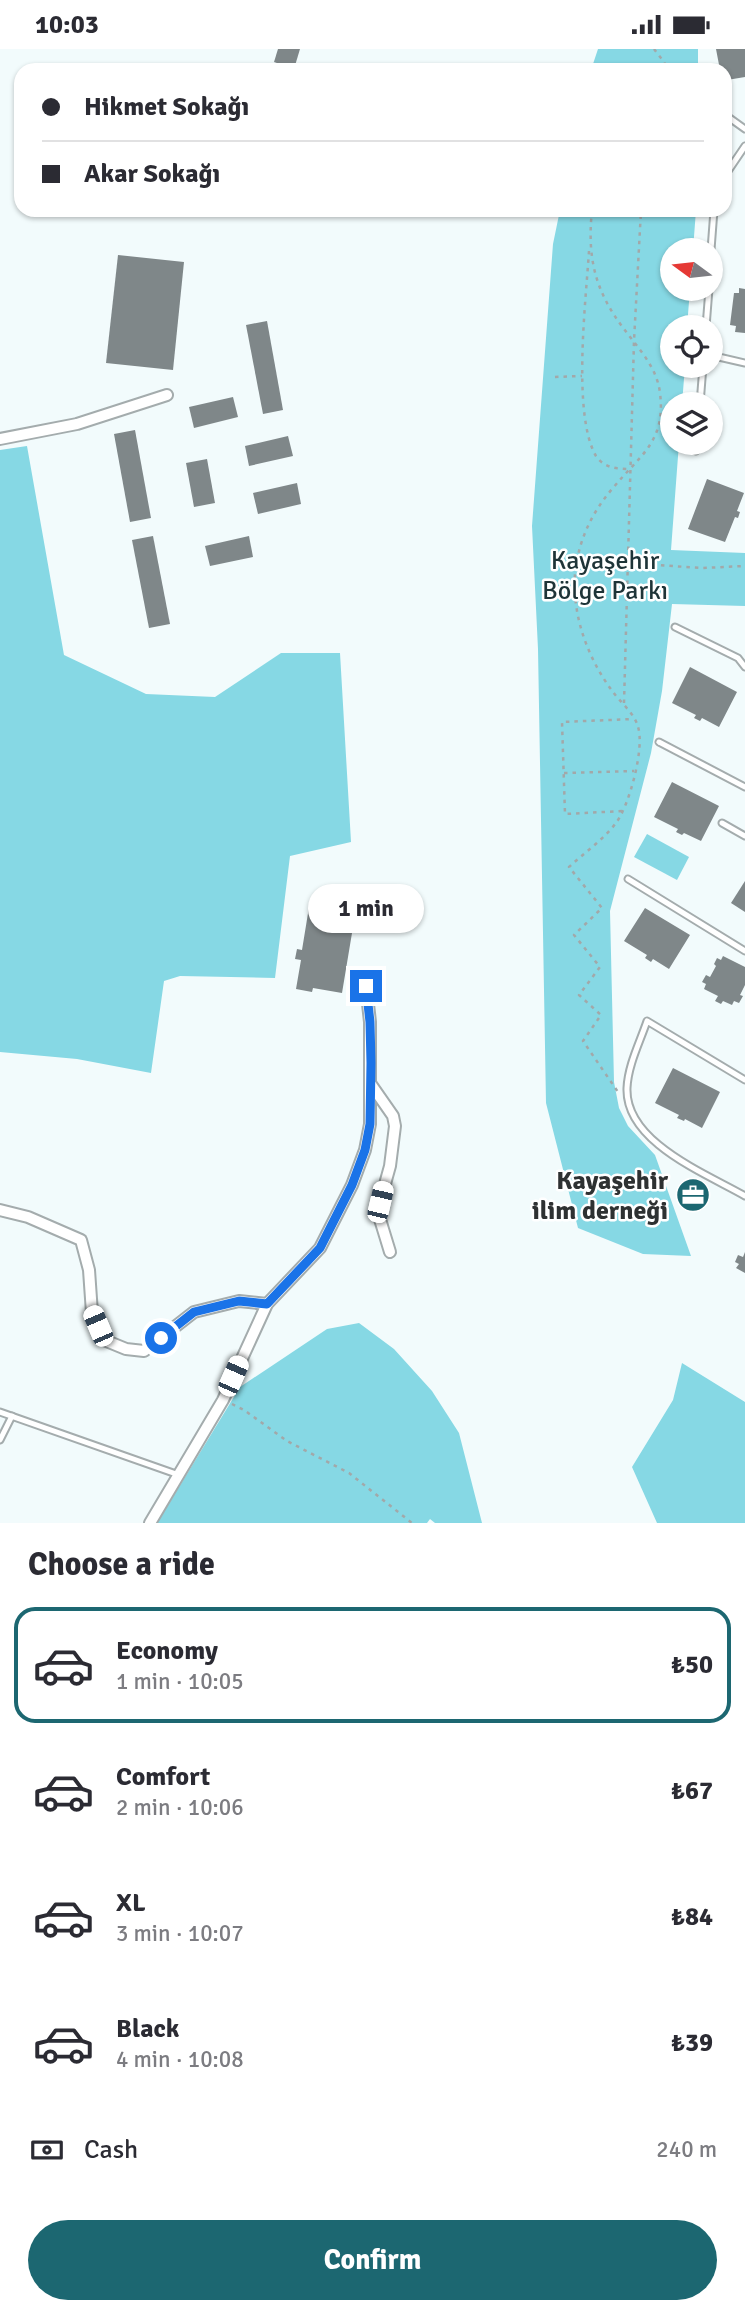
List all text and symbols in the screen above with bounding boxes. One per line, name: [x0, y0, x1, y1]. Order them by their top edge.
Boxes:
text: 10:03: [35, 9, 99, 41]
text: Hikmet Sokağı: [84, 91, 249, 123]
text: Akar Sokağı: [84, 158, 220, 190]
north arrow: [660, 238, 723, 301]
map controls: [660, 238, 723, 455]
button: locate: [660, 315, 723, 378]
button: layers: [660, 392, 723, 455]
park label: Kayaşehir Bölge Parkı: [542, 545, 668, 607]
callout: 1 min: [308, 885, 424, 933]
text: 1 min: [338, 894, 394, 923]
route end: [350, 970, 382, 1002]
place label: Kayaşehir ilim derneği: [532, 1165, 669, 1227]
office icon: Kayaşehir ilim derneği: [674, 1176, 712, 1214]
car: [366, 1179, 395, 1225]
car: [81, 1303, 116, 1349]
route start: [145, 1322, 177, 1354]
car: [215, 1353, 252, 1399]
text: Choose a ride: [28, 1545, 215, 1584]
icon: car: [32, 1634, 95, 1697]
text: Economy: [116, 1635, 218, 1667]
text: ₺50: [671, 1649, 713, 1681]
text: 1 min · 10:05: [116, 1667, 244, 1696]
icon: car: [32, 1760, 95, 1823]
text: Comfort: [116, 1761, 210, 1793]
text: ₺67: [671, 1775, 713, 1807]
text: 2 min · 10:06: [116, 1793, 244, 1822]
icon: car: [32, 1886, 95, 1949]
text: XL: [116, 1887, 146, 1919]
text: ₺84: [671, 1901, 713, 1933]
text: 3 min · 10:07: [116, 1919, 244, 1948]
icon: car: [32, 2012, 95, 2075]
text: Black: [116, 2013, 179, 2045]
text: ₺39: [671, 2027, 713, 2059]
text: 4 min · 10:08: [116, 2045, 244, 2074]
icon: cash: [28, 2131, 66, 2169]
text: Cash: [84, 2134, 138, 2166]
text: 240 m: [656, 2135, 717, 2164]
button: Confirm: [28, 2220, 717, 2300]

